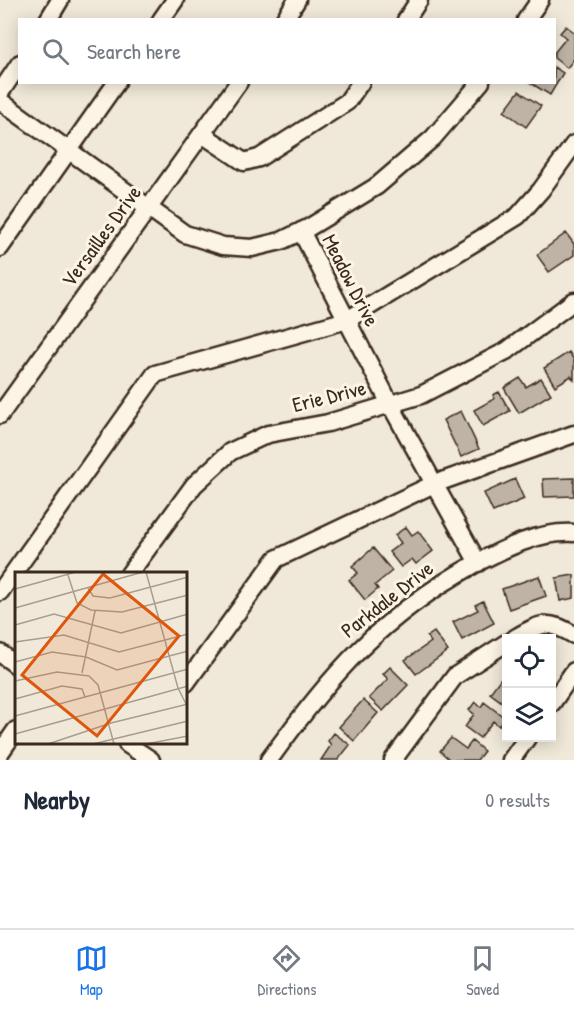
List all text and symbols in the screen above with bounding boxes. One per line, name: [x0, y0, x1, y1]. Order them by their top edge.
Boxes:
search box: [18, 18, 556, 84]
icon: search: [39, 35, 72, 68]
text: Search here: [87, 36, 181, 66]
street label: Versailles Drive: [54, 179, 148, 293]
street label: Meadow Drive: [315, 229, 387, 331]
street label: Erie Drive: [289, 373, 369, 419]
street label: Parkdale Drive: [335, 554, 439, 644]
inset map: [15, 572, 188, 745]
map controls: [502, 634, 556, 742]
button: locate: [502, 634, 556, 688]
button: layers: [502, 688, 556, 742]
text: Nearby: [24, 782, 90, 817]
text: 0 results: [485, 786, 550, 813]
tab: Map: [75, 942, 108, 1000]
tab: Directions: [258, 942, 316, 1000]
tab: Saved: [466, 942, 499, 1000]

